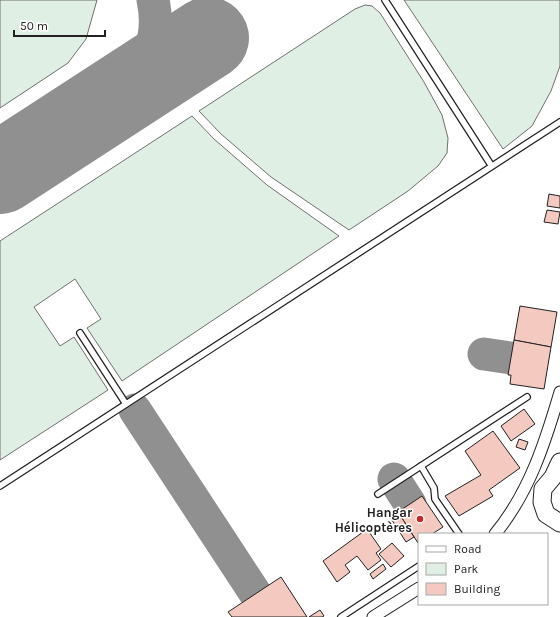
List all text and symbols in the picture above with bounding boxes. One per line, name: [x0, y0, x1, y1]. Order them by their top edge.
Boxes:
scale bar: [14, 12, 105, 38]
text: 50 m: [20, 19, 48, 33]
place label: Hangar Hélicoptères: [335, 505, 413, 535]
marker: Hangar Hélicoptères: [415, 514, 425, 524]
legend: [418, 533, 548, 605]
text: Road: [454, 542, 482, 556]
text: Park: [454, 562, 479, 576]
text: Building: [454, 582, 501, 596]

